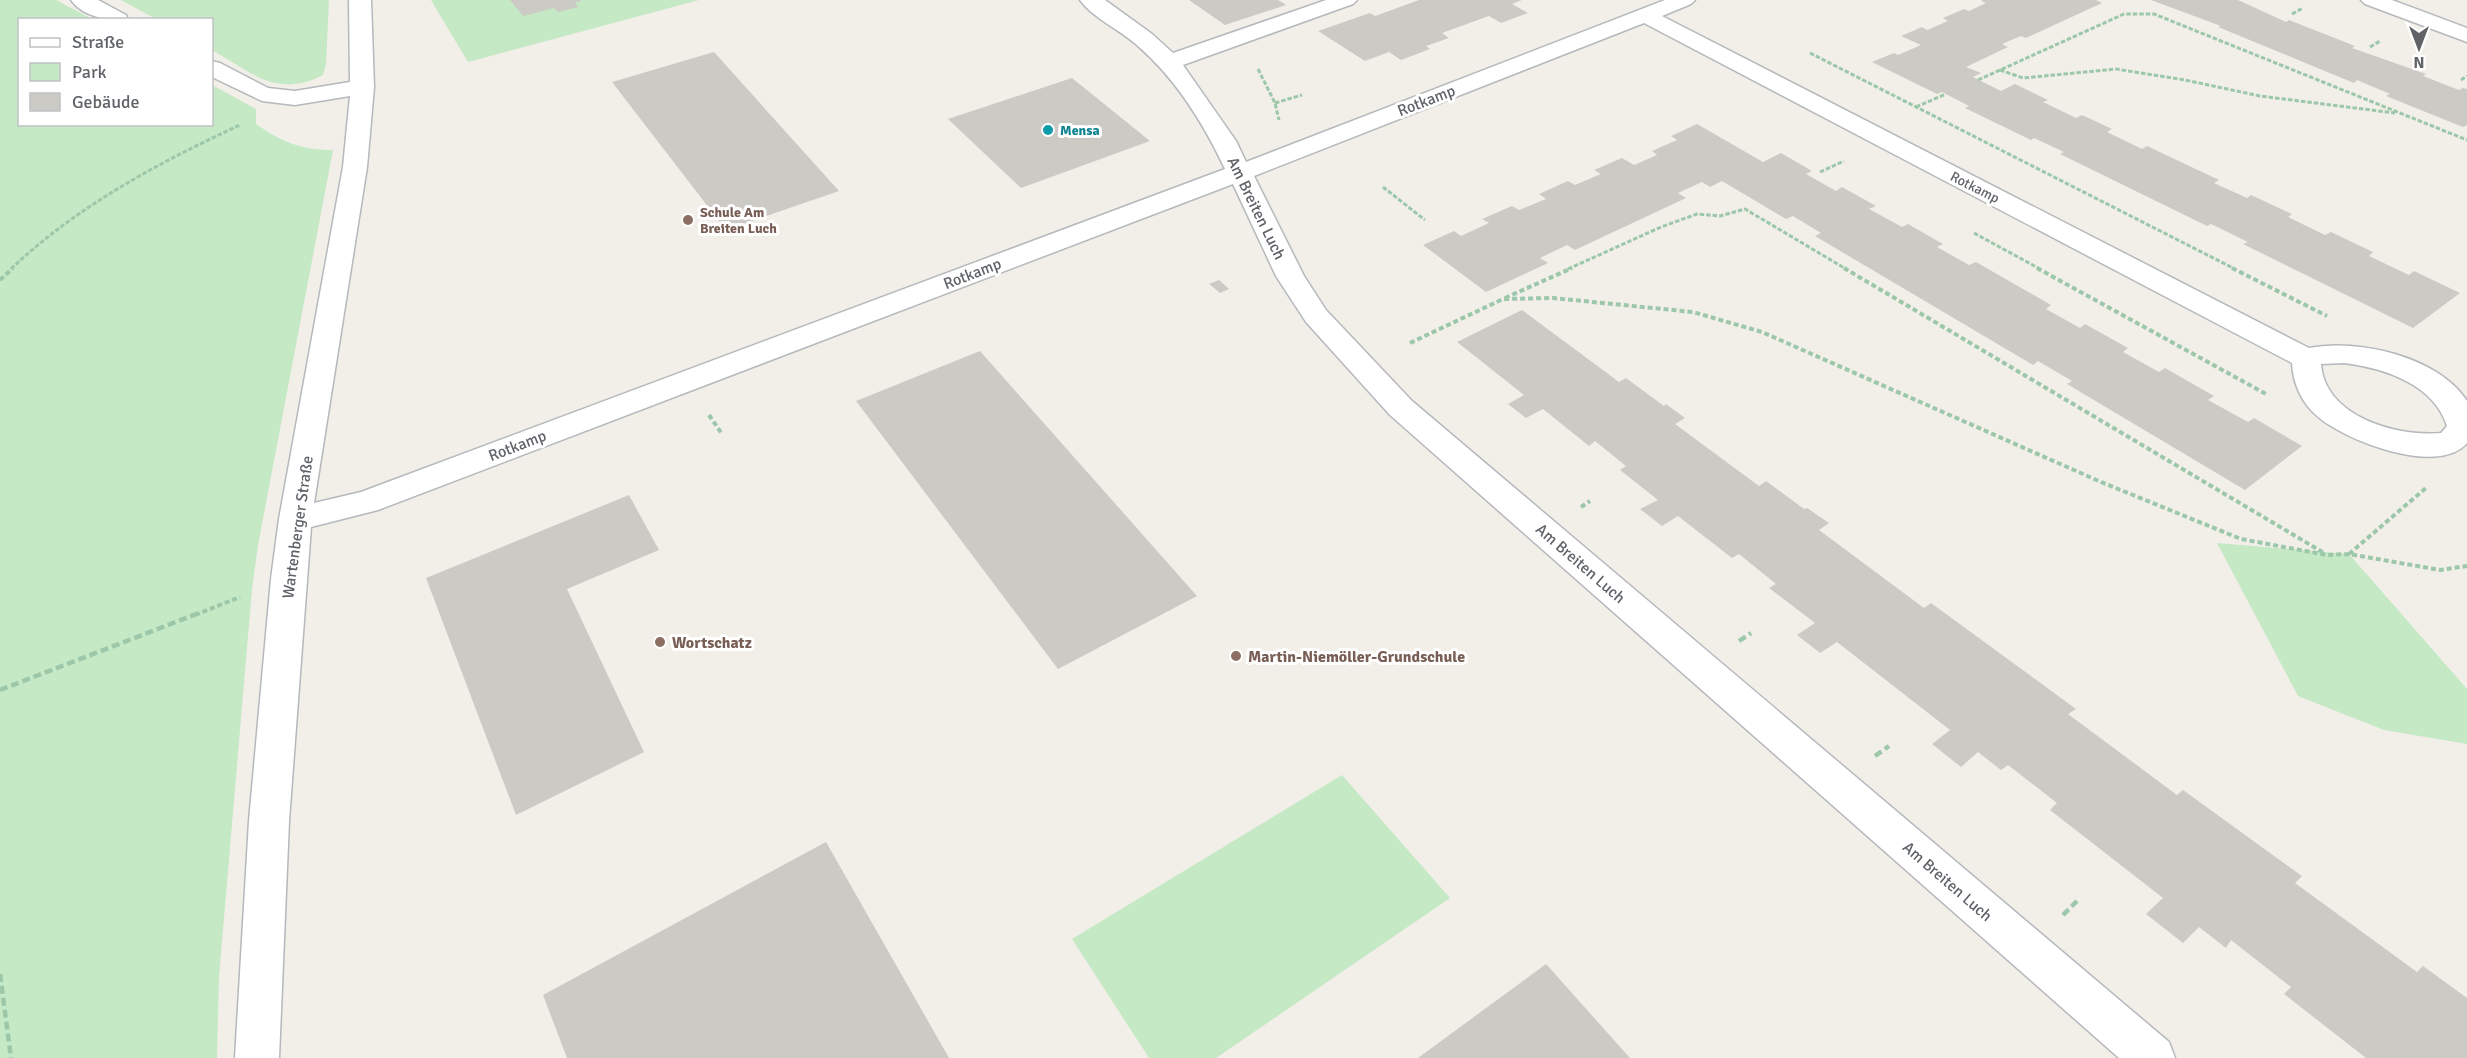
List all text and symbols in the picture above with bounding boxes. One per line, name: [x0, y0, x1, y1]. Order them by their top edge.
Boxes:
legend: [18, 18, 213, 126]
north arrow: [2389, 18, 2449, 78]
text: Straße: [72, 31, 124, 53]
text: N: [2413, 52, 2425, 72]
text: Park: [72, 61, 107, 83]
street label: Rotkamp: [1395, 81, 1458, 121]
text: Gebäude: [72, 91, 140, 113]
place label: Mensa: [1060, 122, 1100, 139]
marker: Mensa: [1041, 123, 1055, 137]
street label: Am Breiten Luch: [1223, 154, 1290, 263]
street label: Rotkamp: [1947, 168, 2002, 207]
place label: Schule Am Breiten Luch: [700, 204, 777, 237]
marker: Schule Am Breiten Luch: [681, 213, 695, 227]
street label: Rotkamp: [941, 254, 1004, 294]
street label: Rotkamp: [486, 426, 549, 466]
street label: Wartenberger Straße: [278, 454, 318, 600]
street label: Am Breiten Luch: [1532, 519, 1629, 608]
place label: Wortschatz: [672, 633, 752, 653]
marker: Wortschatz: [653, 635, 667, 649]
place label: Martin-Niemöller-Grundschule: [1248, 647, 1465, 667]
marker: Martin-Niemöller-Grundschule: [1229, 649, 1243, 663]
street label: Am Breiten Luch: [1899, 837, 1996, 926]

